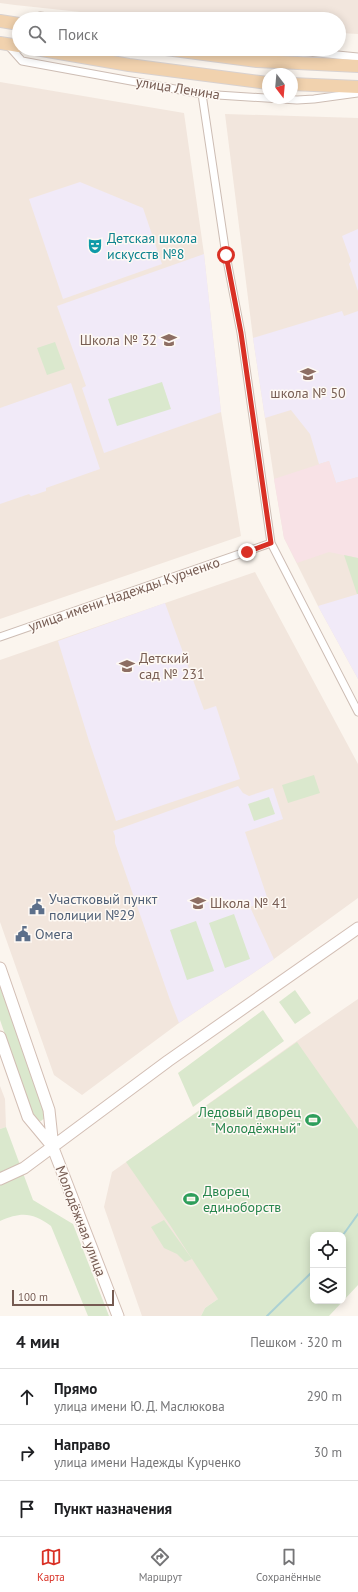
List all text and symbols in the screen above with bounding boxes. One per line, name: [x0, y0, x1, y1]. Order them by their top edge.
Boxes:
search box: [12, 12, 346, 56]
icon: search: [26, 23, 48, 45]
text: Поиск: [58, 25, 98, 44]
north arrow: [262, 68, 298, 104]
street label: улица Ленина: [135, 72, 221, 104]
place label: Детская школа искусств №8: [107, 229, 197, 263]
theatre icon: Детская школа искусств №8: [86, 237, 104, 255]
route start: [217, 246, 235, 264]
place label: Школа № 32: [80, 331, 157, 349]
school or university icon: Школа № 32: [160, 331, 178, 349]
school or university icon: школа № 50: [299, 365, 317, 383]
place label: школа № 50: [270, 384, 346, 402]
route end: [238, 543, 256, 561]
street label: улица имени Надежды Курченко: [26, 553, 222, 635]
place label: Детский сад № 231: [139, 649, 205, 683]
school or university icon: Детский сад № 231: [118, 657, 136, 675]
place label: Участковый пункт полиции №29: [49, 890, 158, 924]
school or university icon: Школа № 41: [189, 894, 207, 912]
place label: Школа № 41: [210, 894, 287, 912]
public building icon: Участковый пункт полиции №29: [28, 898, 46, 916]
public building icon: Омега: [14, 925, 32, 943]
place label: Омега: [35, 925, 73, 943]
place label: Ледовый дворец "Молодёжный": [197, 1103, 301, 1137]
sports icon: Ледовый дворец "Молодёжный": [304, 1111, 322, 1129]
street label: Молодёжная улица: [52, 1163, 110, 1279]
place label: Дворец единоборств: [203, 1182, 281, 1216]
sports icon: Дворец единоборств: [182, 1190, 200, 1208]
map controls: [310, 1232, 346, 1304]
button: locate: [310, 1232, 346, 1268]
button: layers: [310, 1268, 346, 1304]
scale bar: [12, 1288, 114, 1307]
text: 100 m: [18, 1290, 48, 1304]
text: 4 мин: [16, 1331, 60, 1353]
text: Пешком · 320 m: [250, 1334, 342, 1351]
text: Прямо: [54, 1379, 97, 1398]
icon: ahead: [16, 1386, 38, 1408]
text: 290 m: [307, 1388, 342, 1405]
text: улица имени Ю. Д. Маслюкова: [54, 1398, 225, 1415]
text: Направо: [54, 1435, 110, 1454]
icon: right: [16, 1442, 38, 1464]
text: 30 m: [314, 1444, 342, 1461]
text: улица имени Надежды Курченко: [54, 1454, 241, 1471]
icon: arrive: [16, 1498, 38, 1520]
text: Пункт назначения: [54, 1499, 172, 1518]
tab: Карта: [37, 1546, 65, 1584]
tab: Маршрут: [139, 1546, 182, 1584]
tab: Сохранённые: [256, 1546, 321, 1584]

